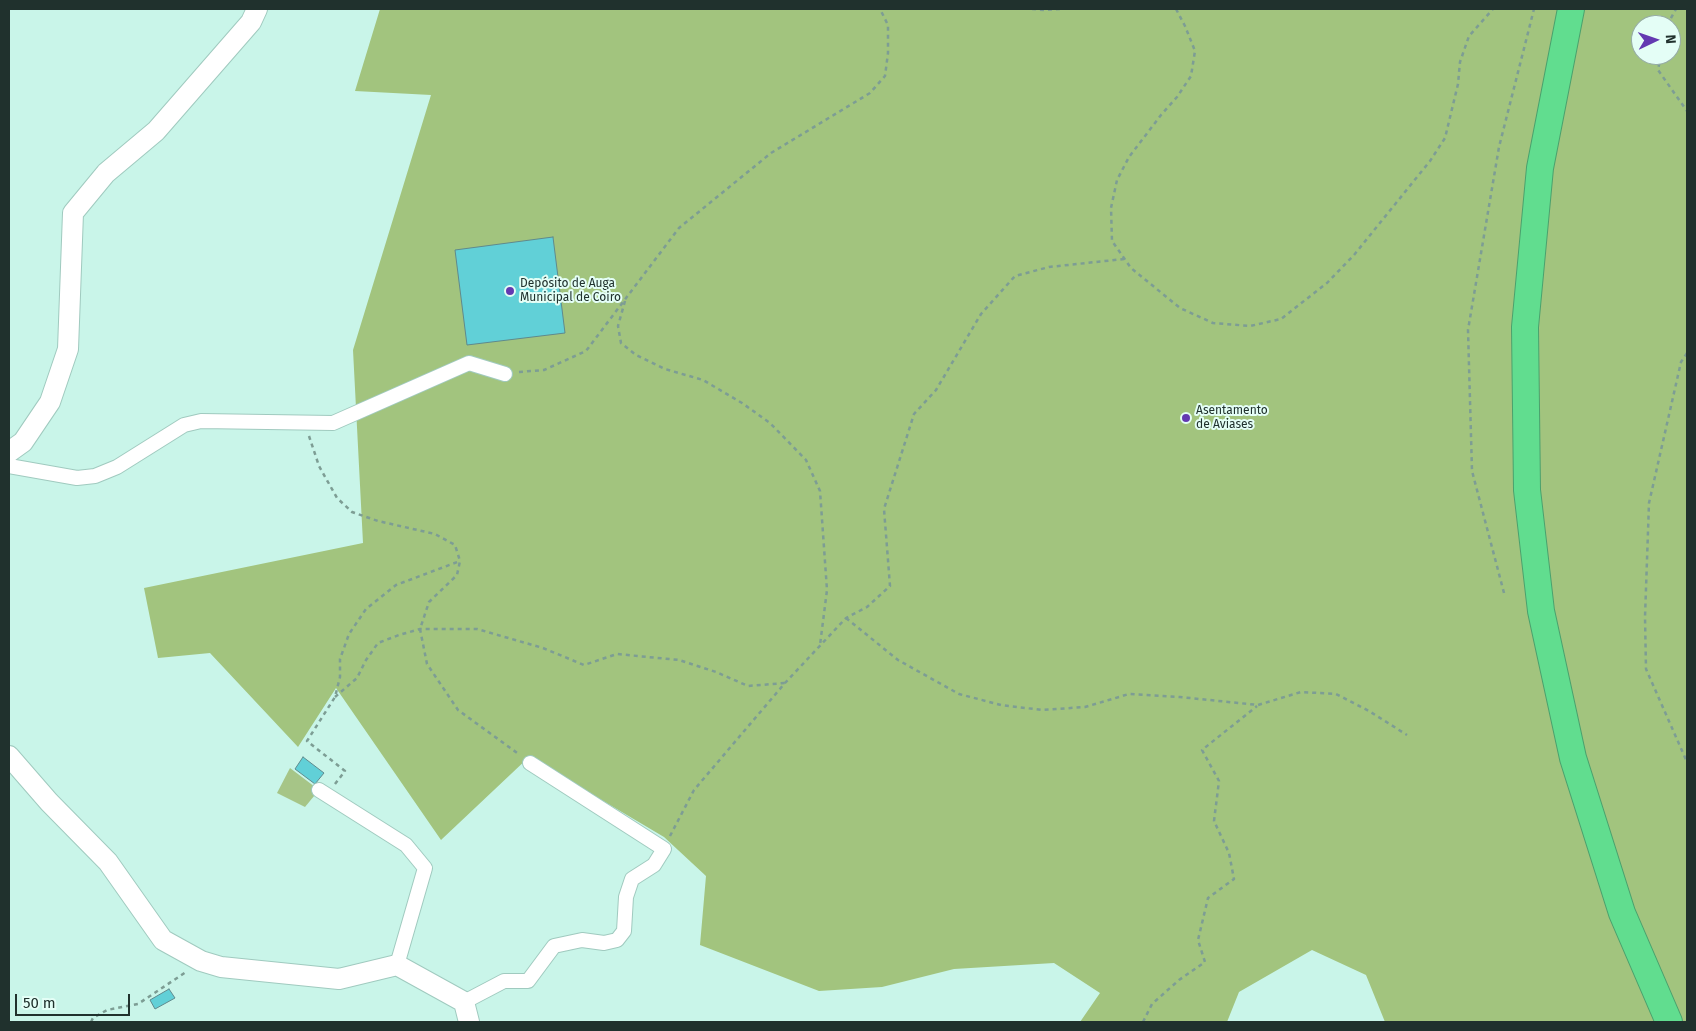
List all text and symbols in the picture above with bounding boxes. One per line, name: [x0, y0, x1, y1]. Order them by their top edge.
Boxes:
north arrow: [1631, 15, 1681, 65]
text: N: [1662, 34, 1679, 44]
place label: Depósito de Auga Municipal de Coiro: [520, 277, 621, 305]
marker: Depósito de Auga Municipal de Coiro: [504, 285, 516, 297]
place label: Asentamento de Aviases: [1196, 404, 1268, 432]
marker: Asentamento de Aviases: [1180, 412, 1192, 424]
scale bar: [18, 984, 132, 1016]
text: 50 m: [23, 994, 56, 1012]

